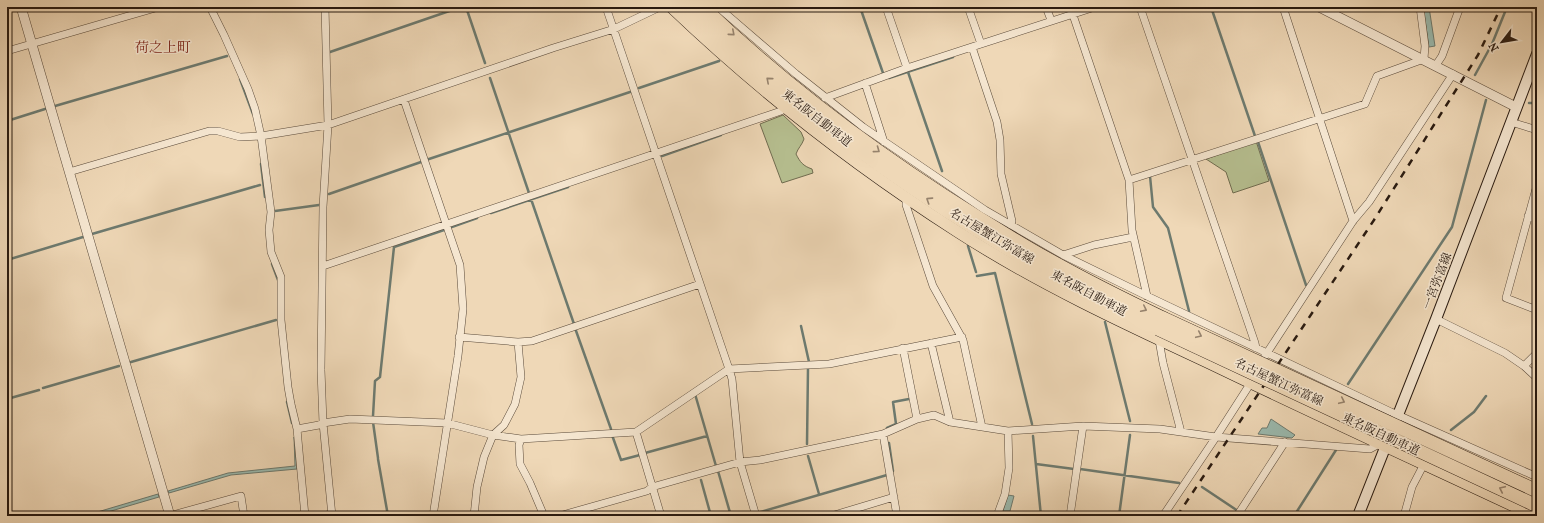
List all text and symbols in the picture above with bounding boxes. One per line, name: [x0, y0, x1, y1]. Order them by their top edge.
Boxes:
north arrow: [1482, 22, 1522, 62]
one-way arrow: [727, 29, 734, 36]
district label: 荷之上町: [135, 39, 191, 56]
text: N: [1486, 39, 1502, 54]
one-way arrow: [766, 78, 774, 85]
street label: 東名阪自動車道: [780, 87, 854, 149]
one-way arrow: [872, 145, 879, 152]
one-way arrow: [927, 197, 934, 204]
street label: 名古屋蟹江弥富線: [947, 205, 1037, 267]
street label: 一宮弥富線: [1420, 250, 1454, 312]
street label: 東名阪自動車道: [1049, 267, 1129, 319]
one-way arrow: [1140, 304, 1148, 312]
one-way arrow: [1194, 330, 1202, 338]
street label: 名古屋蟹江弥富線: [1233, 355, 1325, 409]
one-way arrow: [1338, 396, 1345, 404]
street label: 東名阪自動車道: [1340, 410, 1422, 458]
one-way arrow: [1498, 486, 1505, 494]

